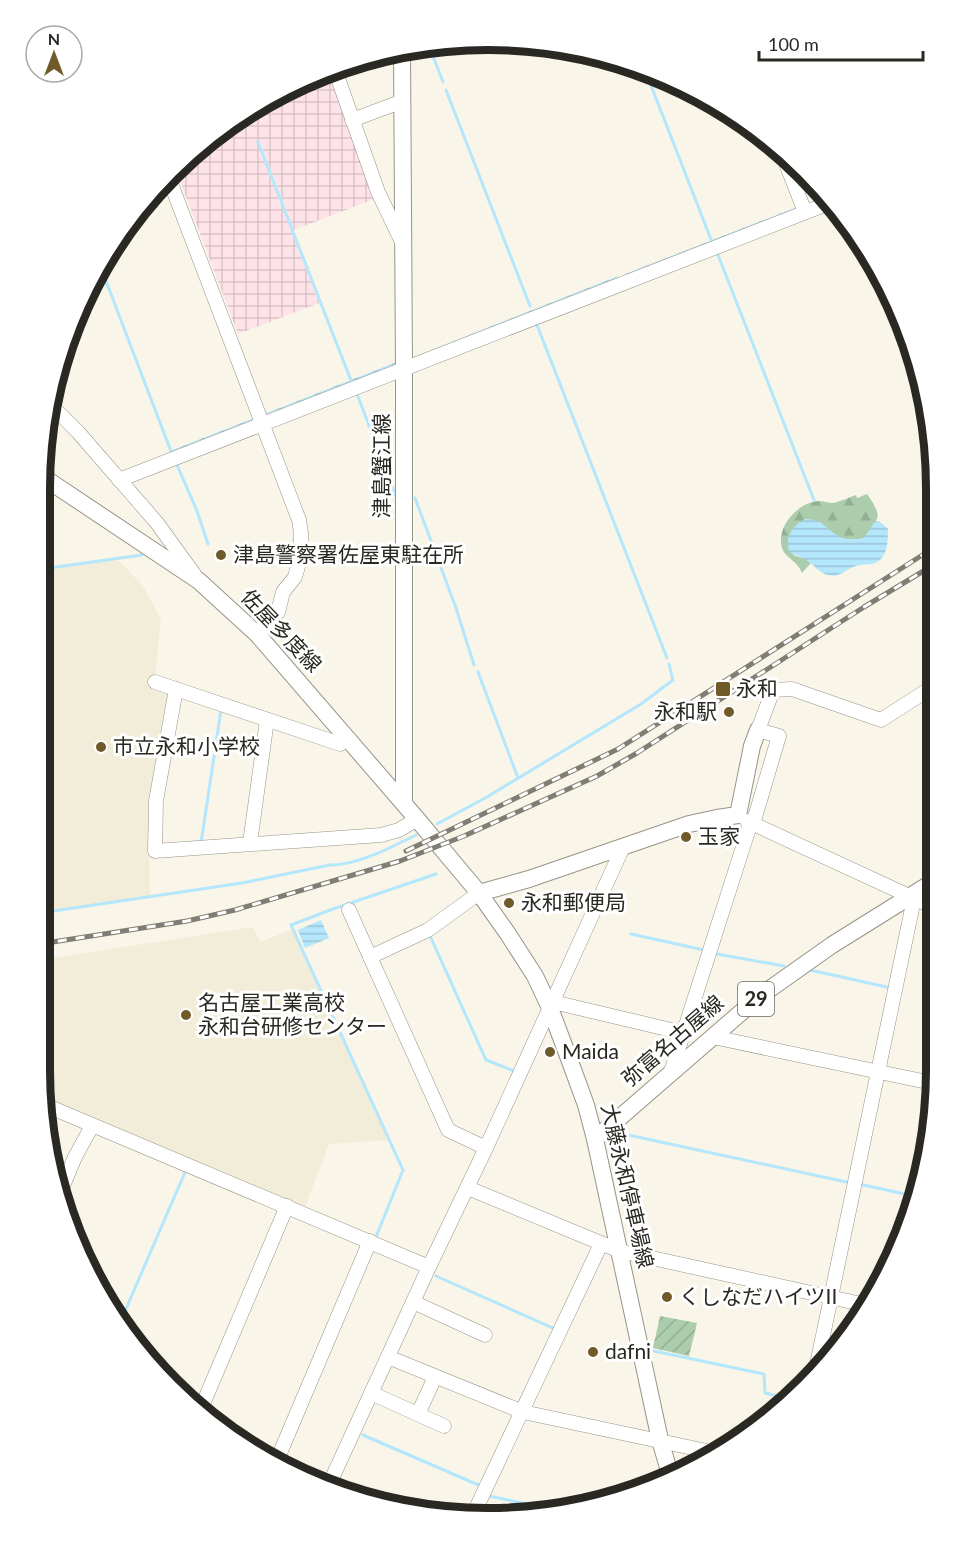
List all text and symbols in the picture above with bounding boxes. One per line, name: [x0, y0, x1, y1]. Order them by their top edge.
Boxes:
north arrow: [24, 24, 84, 84]
scale bar: [759, 24, 922, 62]
text: N: [48, 29, 60, 48]
text: 100 m: [768, 33, 819, 55]
street label: 津島蟹江線: [368, 414, 393, 519]
place label: 津島警察署佐屋東駐在所: [233, 541, 464, 566]
marker: 津島警察署佐屋東駐在所: [214, 548, 228, 562]
street label: 佐屋多度線: [237, 584, 328, 676]
place label: 永和: [736, 675, 778, 700]
marker: 永和: [714, 680, 732, 698]
place label: 永和駅: [654, 698, 717, 723]
marker: 永和駅: [722, 705, 736, 719]
place label: 市立永和小学校: [113, 733, 260, 758]
marker: 市立永和小学校: [94, 740, 108, 754]
place label: 玉家: [698, 823, 740, 848]
marker: 玉家: [679, 830, 693, 844]
place label: 永和郵便局: [521, 889, 626, 914]
marker: 永和郵便局: [502, 896, 516, 910]
road number: 29: [738, 982, 774, 1016]
place label: 名古屋工業高校 永和台研修センター: [198, 989, 387, 1038]
street label: 弥富名古屋線: [616, 989, 728, 1091]
marker: 名古屋工業高校 永和台研修センター: [179, 1008, 193, 1022]
place label: Maida: [562, 1038, 619, 1063]
marker: Maida: [543, 1045, 557, 1059]
street label: 大藤永和停車場線: [597, 1101, 660, 1270]
place label: くしなだハイツII: [679, 1283, 837, 1308]
marker: くしなだハイツII: [660, 1290, 674, 1304]
place label: dafni: [605, 1338, 651, 1363]
marker: dafni: [586, 1345, 600, 1359]

